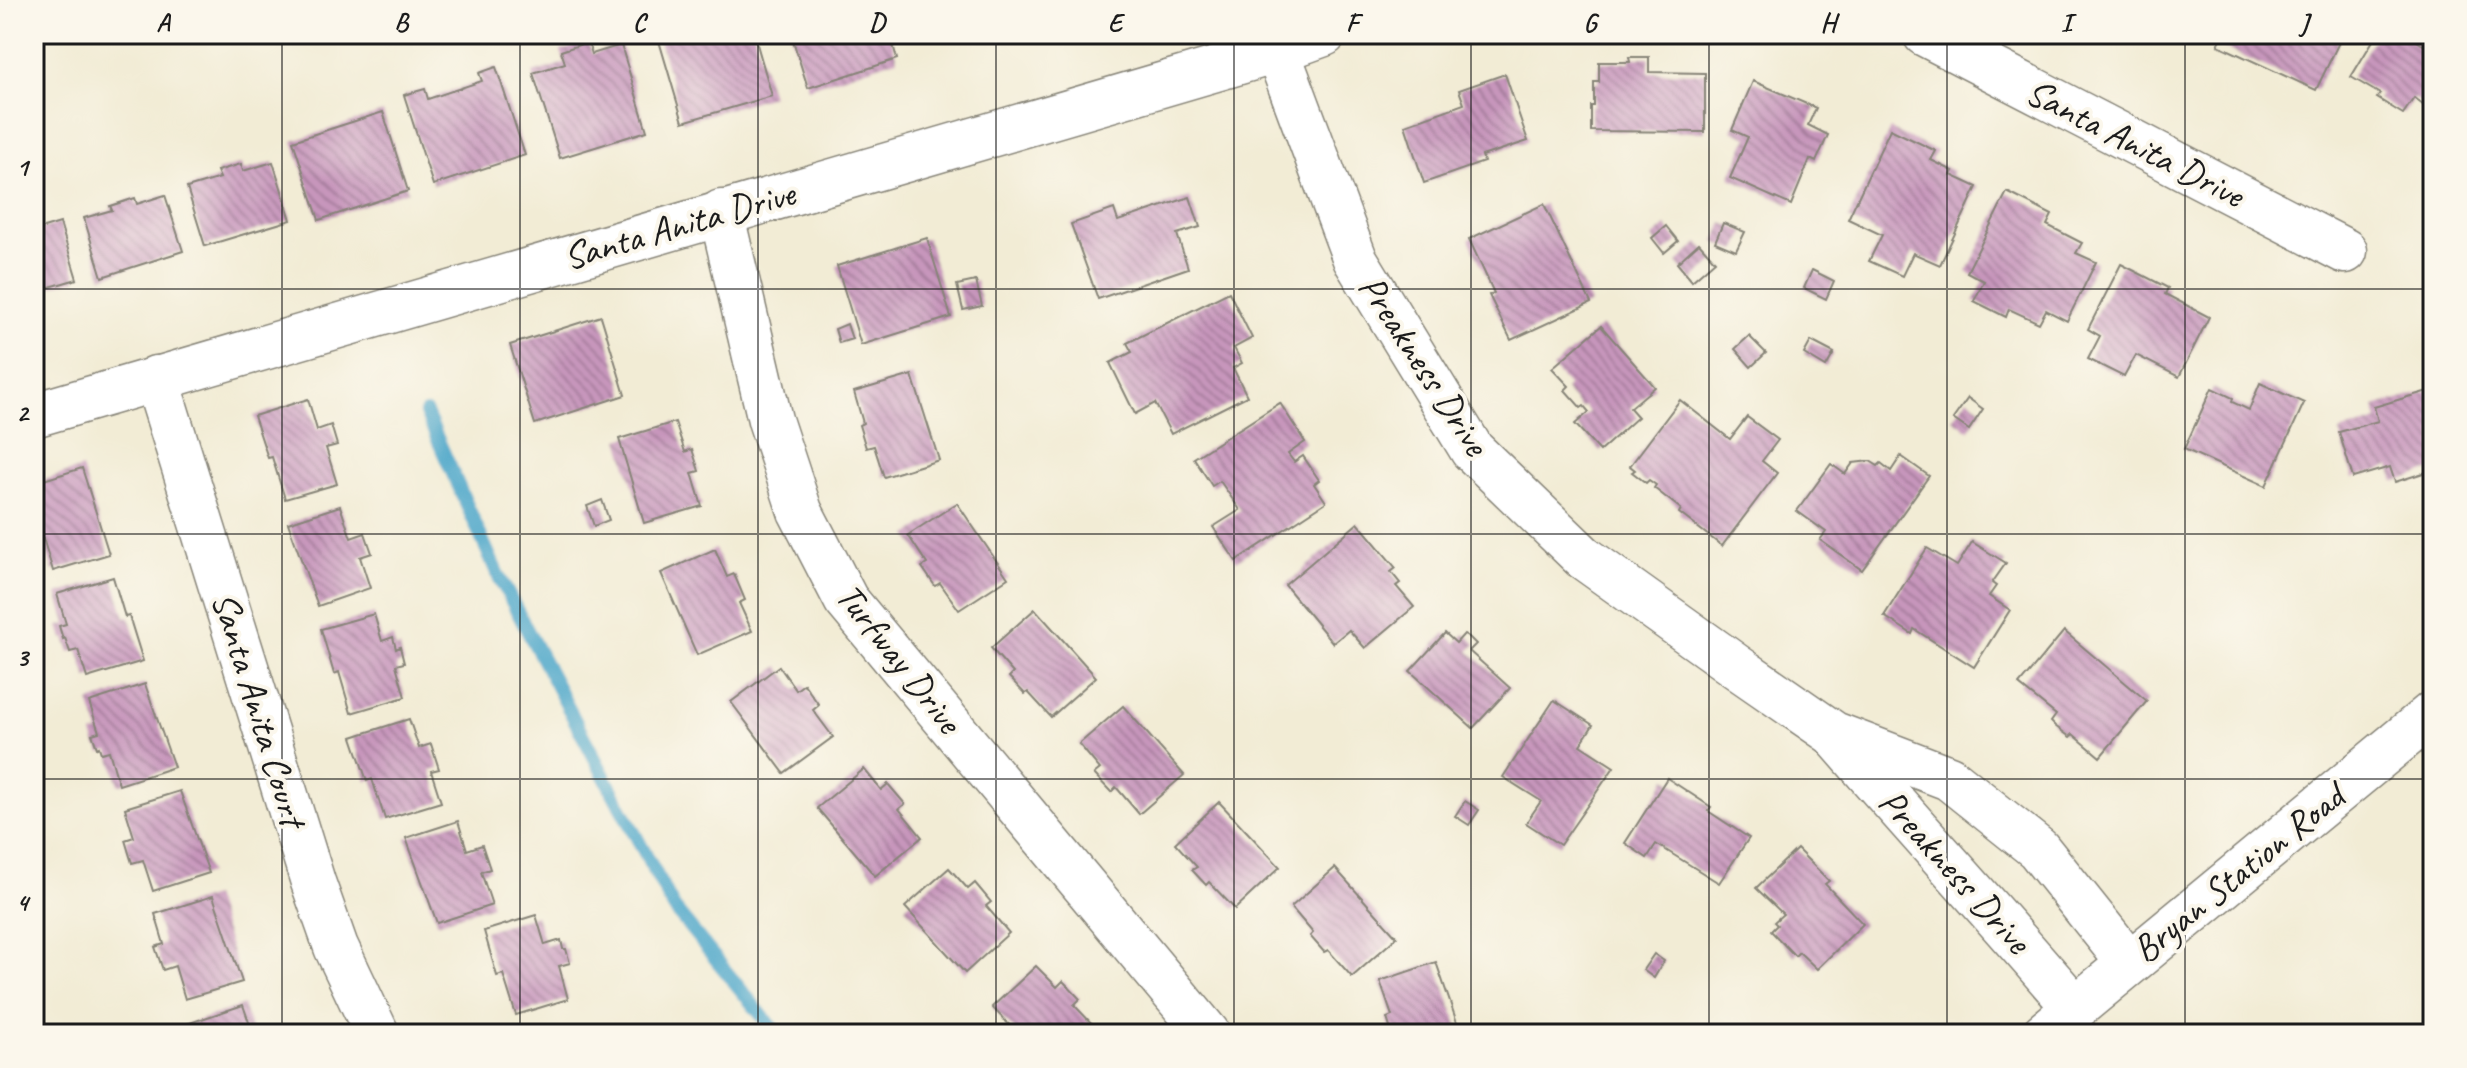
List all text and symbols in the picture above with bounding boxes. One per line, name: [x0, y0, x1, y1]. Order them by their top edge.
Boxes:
text: A: [156, 6, 171, 39]
text: B: [394, 6, 410, 39]
text: C: [633, 6, 649, 39]
text: D: [869, 6, 887, 39]
text: E: [1108, 6, 1126, 39]
text: F: [1346, 6, 1364, 39]
text: G: [1584, 6, 1600, 39]
text: H: [1821, 6, 1841, 39]
text: I: [2061, 6, 2078, 39]
text: J: [2298, 6, 2313, 39]
street label: Santa Anita Drive: [2018, 68, 2254, 219]
text: 1: [16, 151, 31, 184]
street label: Santa Anita Drive: [558, 169, 802, 280]
street label: Preakness Drive: [1348, 266, 1501, 466]
text: 2: [16, 396, 30, 429]
street label: Turfway Drive: [826, 574, 974, 744]
street label: Santa Anita Court: [201, 586, 318, 837]
text: 3: [16, 641, 30, 674]
street label: Bryan Station Road: [2123, 769, 2358, 973]
street label: Preakness Drive: [1869, 779, 2043, 965]
text: 4: [16, 886, 31, 919]

